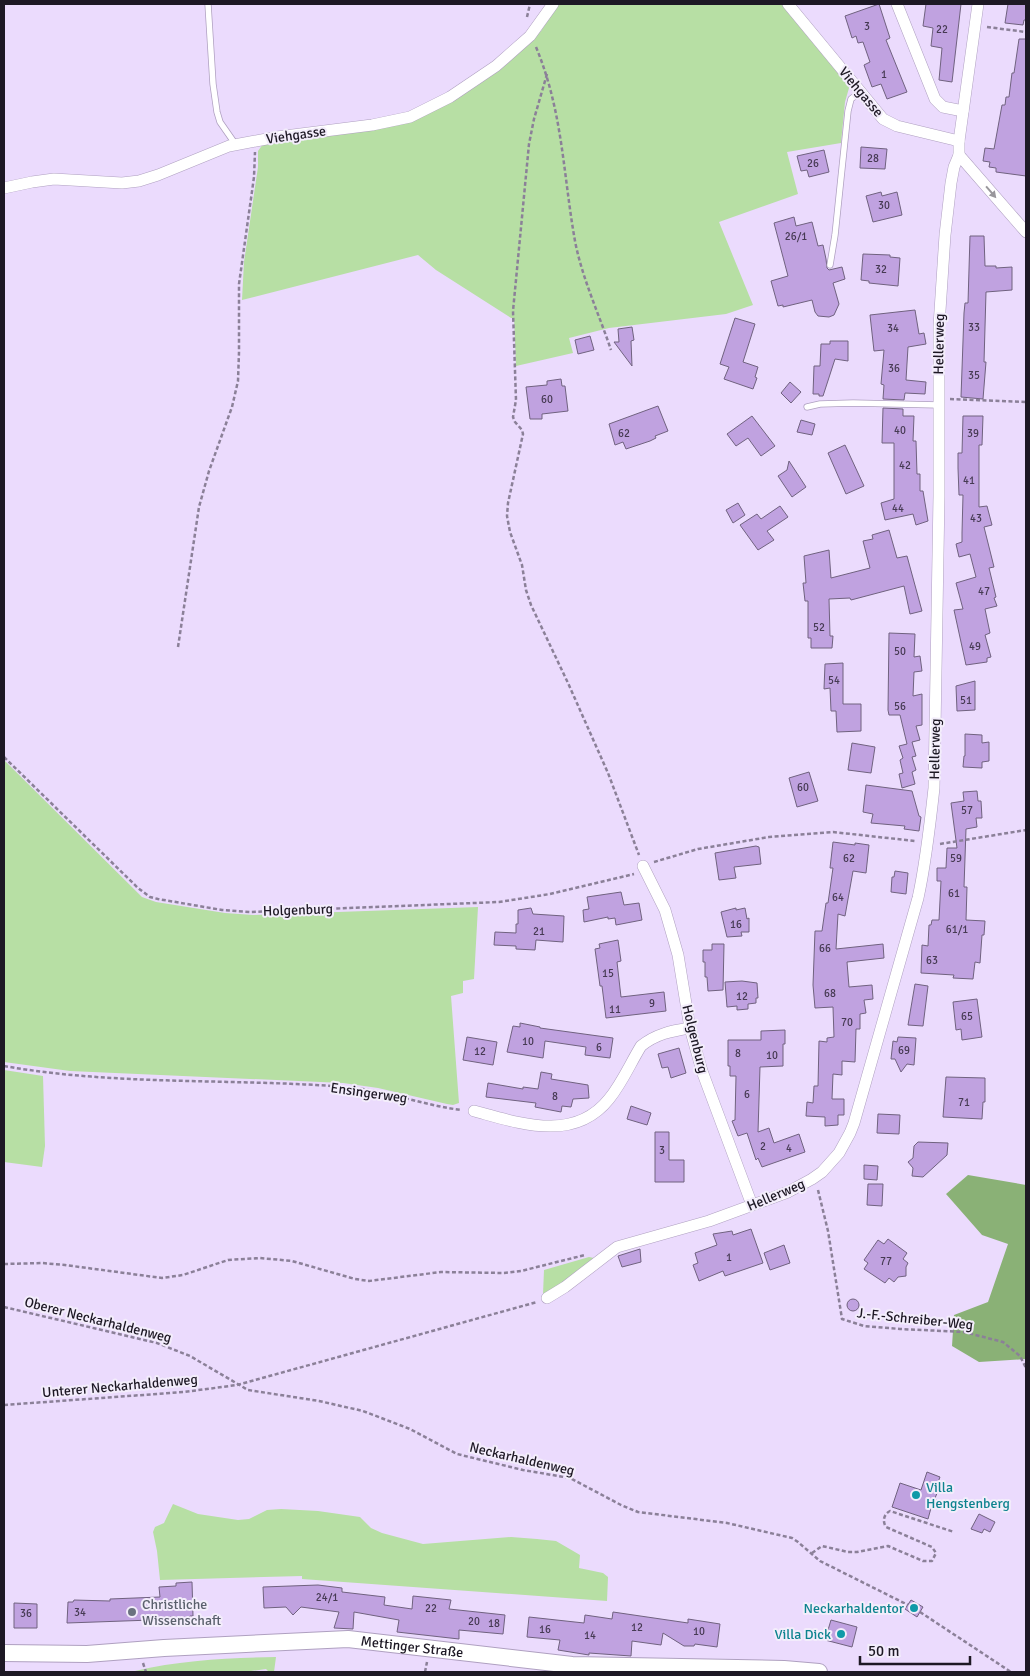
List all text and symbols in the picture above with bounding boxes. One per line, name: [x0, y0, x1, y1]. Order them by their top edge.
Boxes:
house number: 3: [864, 20, 870, 33]
house number: 22: [936, 23, 948, 36]
street label: Viehgasse: [835, 63, 887, 121]
house number: 1: [881, 68, 887, 81]
street label: Viehgasse: [265, 122, 327, 148]
house number: 28: [867, 152, 879, 165]
house number: 26: [807, 157, 819, 170]
one-way arrow: [985, 186, 996, 198]
house number: 30: [878, 199, 890, 212]
house number: 26/1: [785, 230, 807, 243]
house number: 32: [875, 263, 887, 276]
street label: Hellerweg: [930, 313, 948, 375]
house number: 33: [968, 321, 980, 334]
house number: 34: [887, 322, 899, 335]
house number: 36: [888, 362, 900, 375]
house number: 35: [968, 369, 980, 382]
house number: 60: [541, 393, 553, 406]
house number: 40: [894, 424, 906, 437]
house number: 62: [618, 427, 630, 440]
house number: 39: [967, 427, 979, 440]
house number: 42: [899, 459, 911, 472]
house number: 41: [963, 474, 975, 487]
house number: 44: [892, 502, 904, 515]
house number: 43: [970, 512, 982, 525]
house number: 47: [978, 585, 990, 598]
house number: 52: [813, 621, 825, 634]
house number: 49: [969, 640, 981, 653]
house number: 50: [894, 645, 906, 658]
house number: 54: [828, 674, 840, 687]
house number: 51: [960, 694, 972, 707]
house number: 56: [894, 700, 906, 713]
street label: Hellerweg: [926, 718, 944, 780]
house number: 60: [797, 781, 809, 794]
house number: 57: [961, 804, 973, 817]
house number: 62: [843, 852, 855, 865]
house number: 59: [950, 852, 962, 865]
house number: 61: [948, 887, 960, 900]
house number: 64: [832, 891, 844, 904]
street label: Holgenburg: [263, 900, 333, 920]
house number: 16: [730, 918, 742, 931]
house number: 61/1: [946, 923, 968, 936]
house number: 21: [533, 925, 545, 938]
house number: 66: [819, 942, 831, 955]
house number: 63: [926, 954, 938, 967]
house number: 15: [602, 967, 614, 980]
house number: 68: [824, 987, 836, 1000]
house number: 12: [736, 990, 748, 1003]
house number: 9: [649, 997, 655, 1010]
house number: 11: [609, 1003, 621, 1016]
street label: Holgenburg: [678, 1003, 712, 1075]
house number: 65: [961, 1010, 973, 1023]
house number: 70: [841, 1016, 853, 1029]
house number: 10: [522, 1035, 534, 1048]
house number: 6: [596, 1041, 602, 1054]
house number: 69: [898, 1044, 910, 1057]
house number: 12: [474, 1045, 486, 1058]
house number: 8: [735, 1047, 741, 1060]
house number: 10: [766, 1049, 778, 1062]
street label: Ensingerweg: [330, 1079, 408, 1107]
house number: 6: [744, 1088, 750, 1101]
house number: 8: [552, 1090, 558, 1103]
house number: 71: [958, 1096, 970, 1109]
house number: 2: [760, 1140, 766, 1153]
house number: 4: [786, 1142, 792, 1155]
house number: 3: [659, 1144, 665, 1157]
street label: Hellerweg: [745, 1175, 807, 1215]
house number: 1: [726, 1251, 732, 1264]
house number: 77: [880, 1255, 892, 1268]
street label: Oberer Neckarhaldenweg: [23, 1293, 173, 1347]
street label: J.-F.-Schreiber-Weg: [856, 1304, 974, 1334]
street label: Unterer Neckarhaldenweg: [41, 1371, 199, 1401]
street label: Neckarhaldenweg: [468, 1439, 576, 1479]
place label: Villa Hengstenberg: [926, 1479, 1010, 1512]
marker: Villa Hengstenberg: [910, 1489, 922, 1501]
house number: 24/1: [316, 1591, 338, 1604]
place label: Christliche Wissenschaft: [142, 1596, 221, 1629]
place label: Neckarhaldentor: [804, 1600, 905, 1617]
house number: 22: [425, 1602, 437, 1615]
marker: Neckarhaldentor: [908, 1602, 920, 1614]
house number: 34: [74, 1606, 86, 1619]
marker: Christliche Wissenschaft: [126, 1606, 138, 1618]
house number: 36: [20, 1607, 32, 1620]
house number: 20: [468, 1615, 480, 1628]
house number: 18: [488, 1617, 500, 1630]
house number: 12: [631, 1621, 643, 1634]
house number: 16: [539, 1623, 551, 1636]
house number: 10: [693, 1625, 705, 1638]
place label: Villa Dick: [774, 1626, 831, 1643]
marker: Villa Dick: [835, 1628, 847, 1640]
house number: 14: [584, 1629, 596, 1642]
street label: Mettinger Straße: [360, 1632, 464, 1661]
scale bar: [860, 1634, 970, 1666]
text: 50 m: [868, 1642, 899, 1660]

